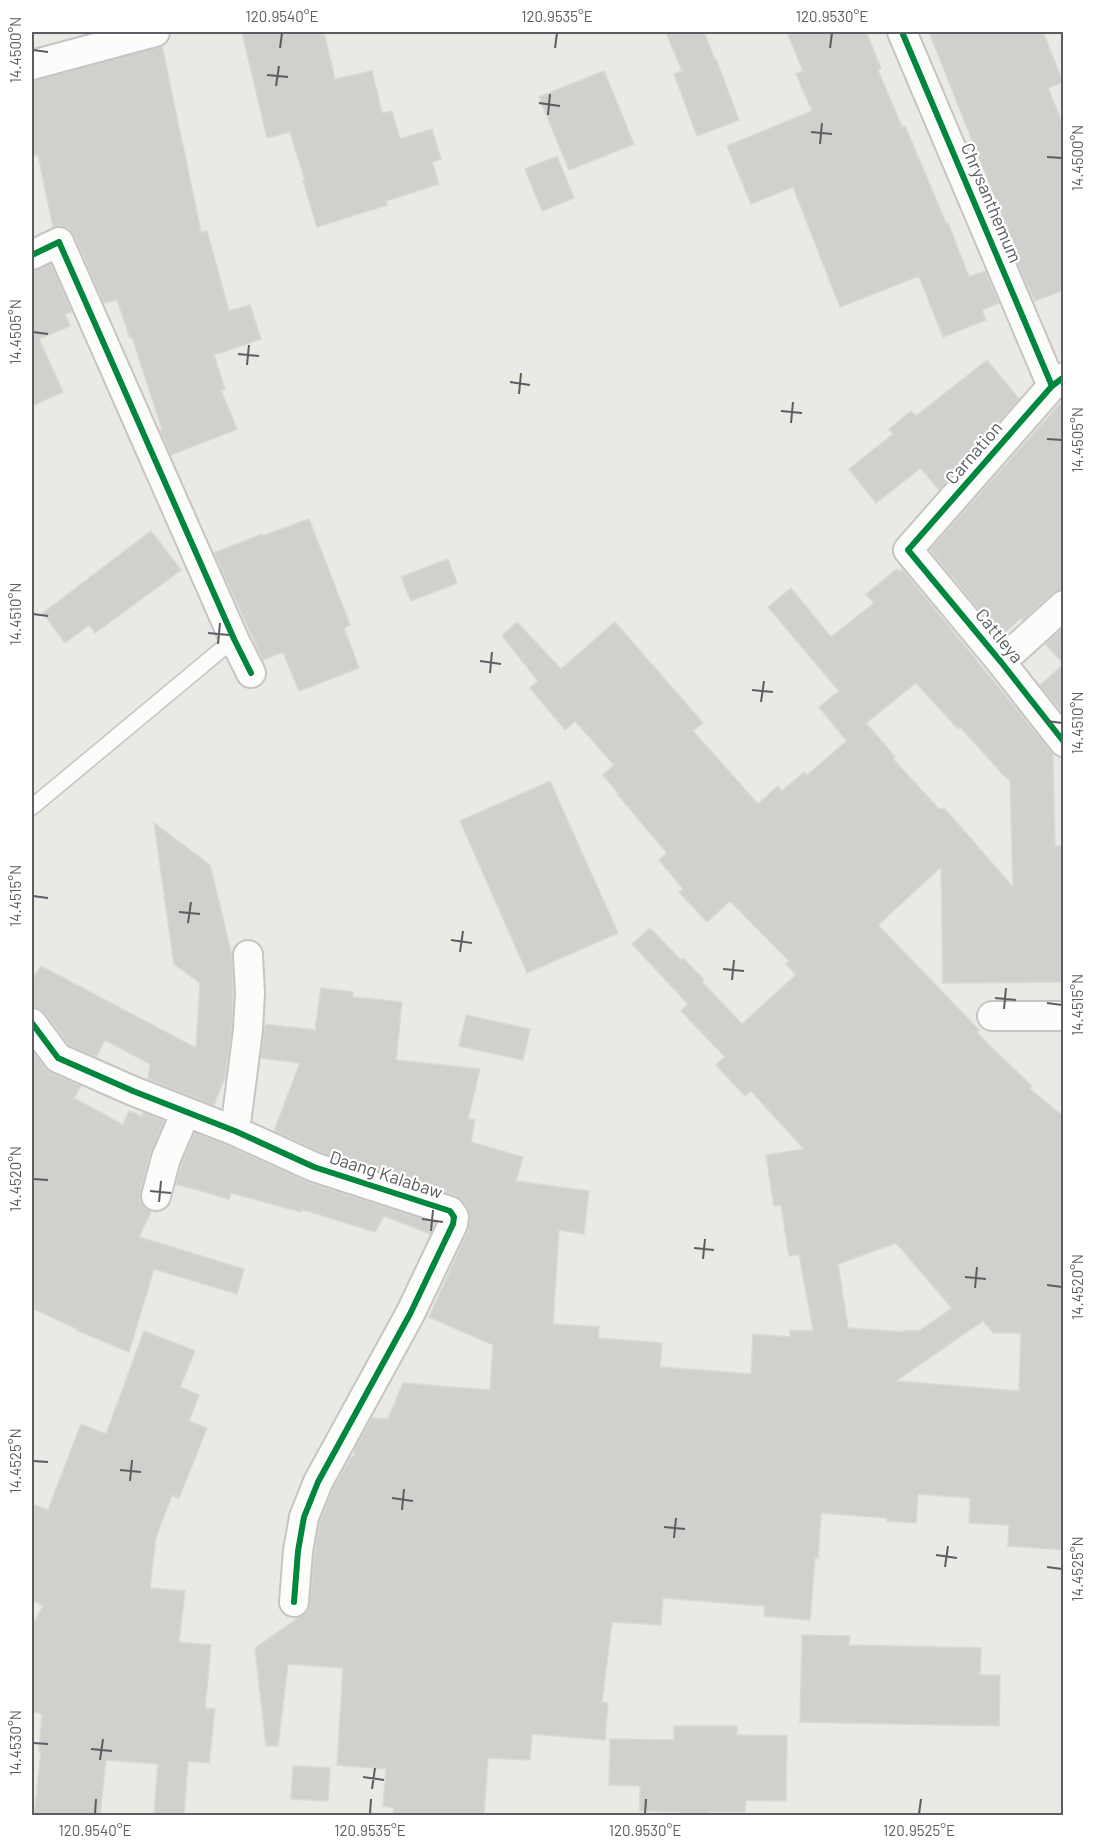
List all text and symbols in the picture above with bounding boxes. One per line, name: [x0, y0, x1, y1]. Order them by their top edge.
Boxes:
text: 120.9540°E: [246, 7, 319, 25]
text: 120.9535°E: [521, 7, 593, 25]
text: 120.9530°E: [796, 7, 868, 25]
text: 14.4500°N: [6, 17, 24, 83]
text: 14.4500°N: [1068, 125, 1086, 191]
street label: Chrysanthemum: [957, 139, 1027, 266]
text: 14.4505°N: [6, 299, 24, 365]
text: 14.4505°N: [1068, 407, 1086, 473]
street label: Carnation: [940, 416, 1006, 488]
text: 14.4510°N: [6, 583, 24, 645]
street label: Cattleya: [971, 604, 1028, 667]
text: 14.4510°N: [1068, 692, 1086, 754]
text: 14.4515°N: [6, 865, 24, 927]
text: 14.4515°N: [1068, 974, 1086, 1036]
street label: Daang Kalabaw: [327, 1145, 446, 1203]
text: 14.4520°N: [6, 1146, 24, 1212]
text: 14.4520°N: [1068, 1254, 1086, 1320]
text: 14.4525°N: [6, 1428, 24, 1494]
text: 14.4525°N: [1068, 1536, 1086, 1602]
text: 14.4530°N: [6, 1710, 24, 1776]
text: 120.9540°E: [59, 1821, 132, 1839]
text: 120.9535°E: [334, 1821, 406, 1839]
text: 120.9530°E: [609, 1821, 681, 1839]
text: 120.9525°E: [883, 1821, 955, 1839]

